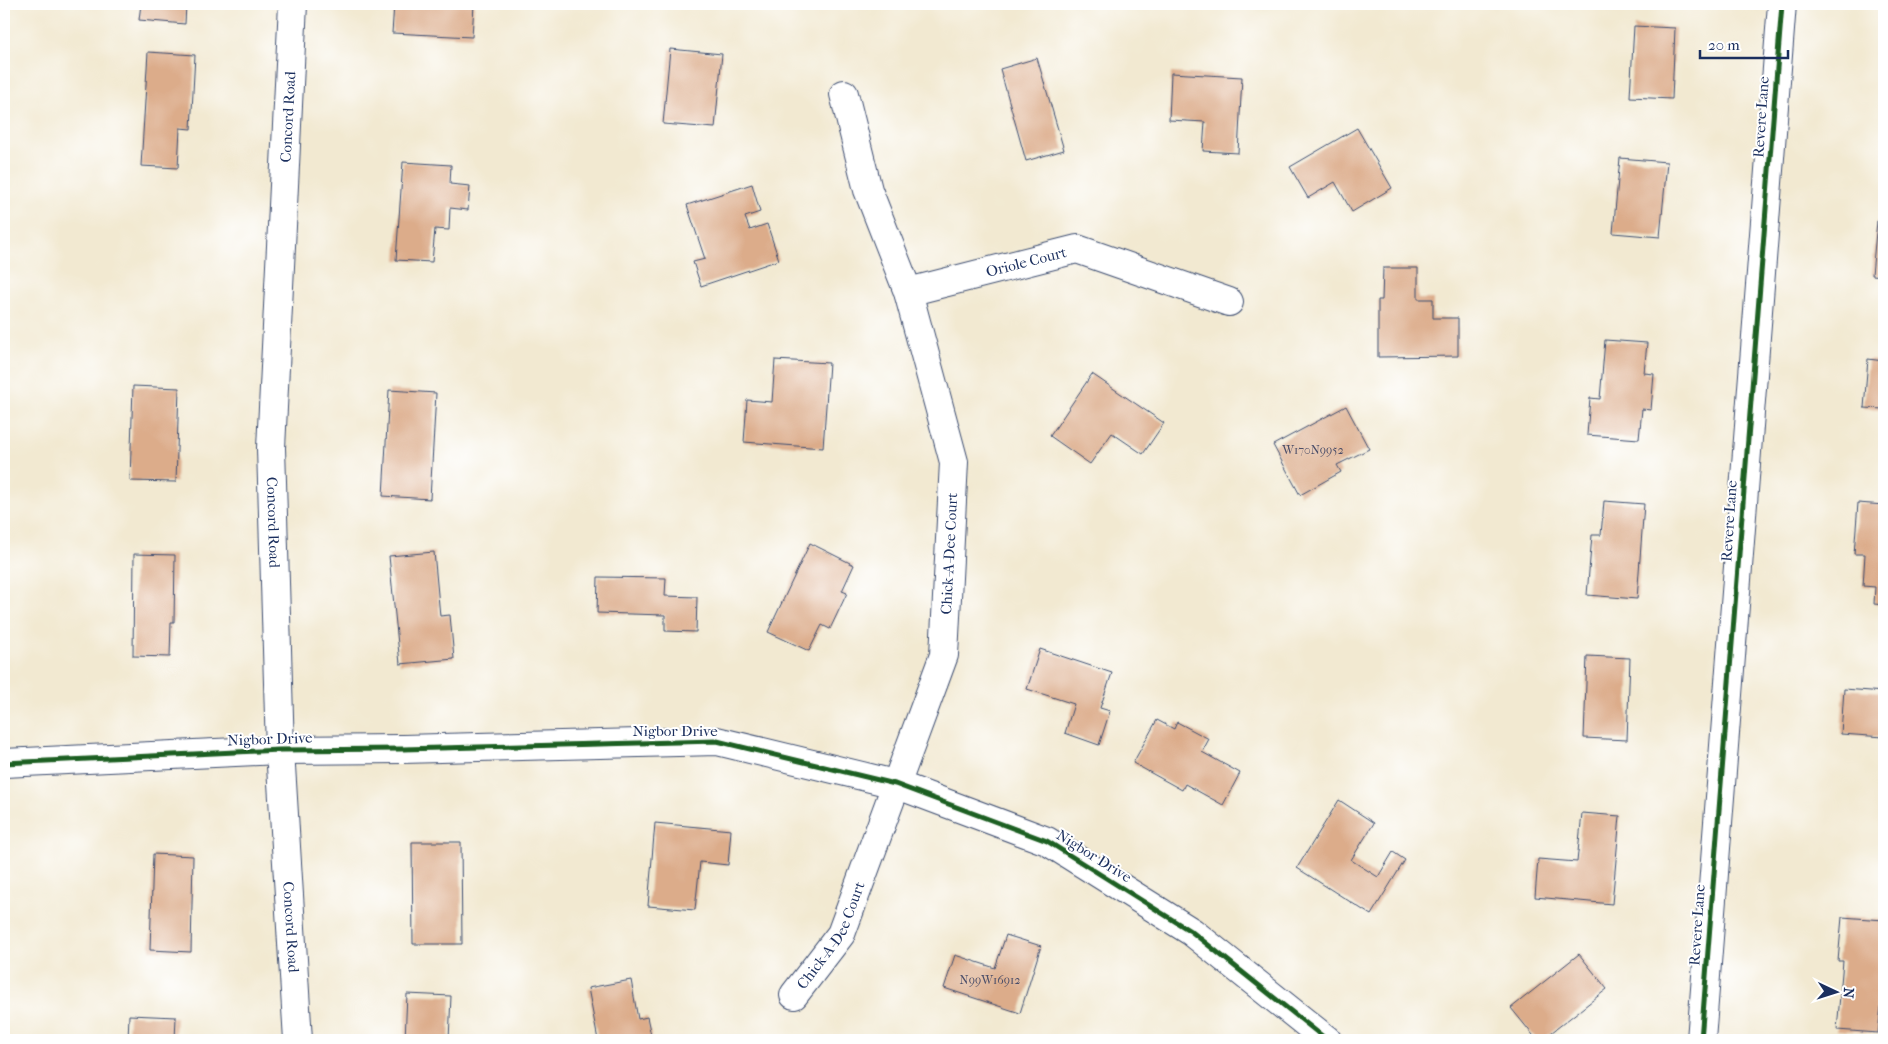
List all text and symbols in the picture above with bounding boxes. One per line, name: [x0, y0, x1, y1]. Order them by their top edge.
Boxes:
scale bar: [1700, 28, 1788, 60]
text: 20 m: [1708, 36, 1740, 54]
street label: Concord Road: [277, 70, 299, 163]
street label: Revere Lane: [1749, 75, 1773, 158]
street label: Oriole Court: [984, 243, 1069, 281]
house number: W170N9952: [1281, 443, 1344, 457]
street label: Concord Road: [263, 476, 284, 569]
street label: Revere Lane: [1717, 479, 1741, 562]
street label: Chick-A-Dee Court: [937, 491, 961, 615]
street label: Nigbor Drive: [632, 722, 718, 740]
street label: Nigbor Drive: [227, 728, 313, 749]
street label: Nigbor Drive: [1053, 826, 1135, 887]
street label: Chick-A-Dee Court: [793, 879, 869, 993]
street label: Concord Road: [279, 881, 303, 974]
street label: Revere Lane: [1685, 883, 1709, 966]
north arrow: [1810, 966, 1860, 1016]
house number: N99W16912: [960, 973, 1020, 987]
text: N: [1840, 987, 1857, 999]

